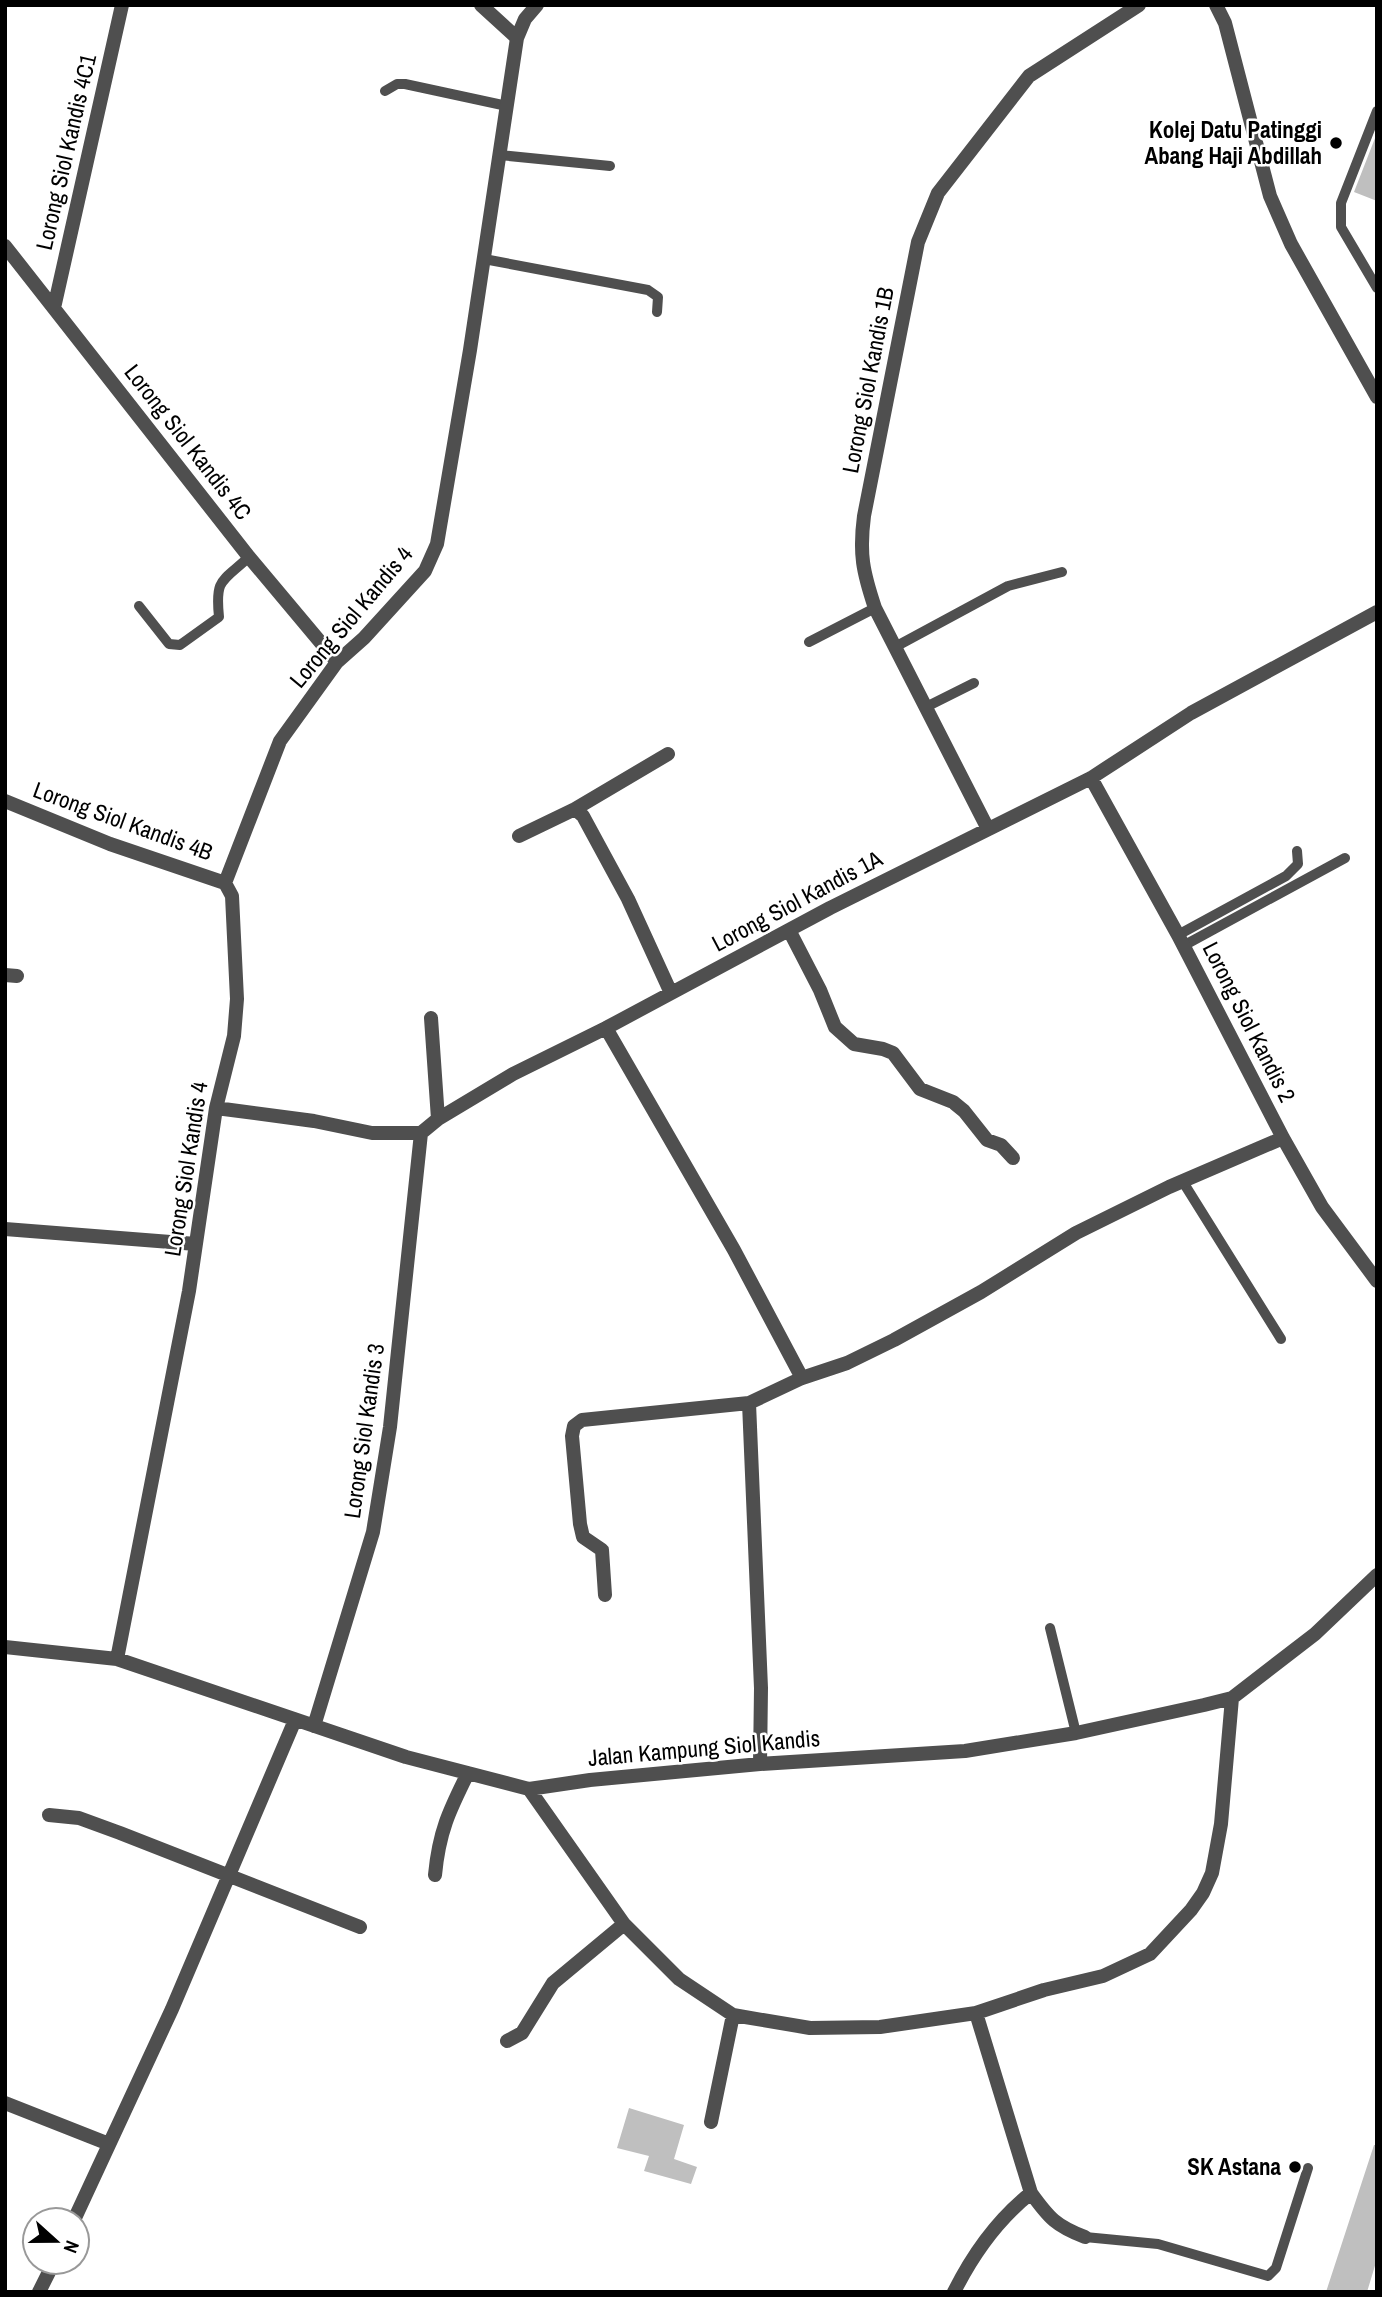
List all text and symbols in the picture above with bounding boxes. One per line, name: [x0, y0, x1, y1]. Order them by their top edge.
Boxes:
street label: Lorong Siol Kandis 4C1: [28, 50, 103, 253]
place label: Kolej Datu Patinggi Abang Haji Abdillah: [1145, 114, 1322, 171]
marker: Kolej Datu Patinggi Abang Haji Abdillah: [1328, 135, 1344, 151]
street label: Lorong Siol Kandis 1B: [834, 284, 901, 476]
street label: Lorong Siol Kandis 4C: [118, 357, 259, 526]
street label: Lorong Siol Kandis 4: [282, 539, 419, 694]
street label: Lorong Siol Kandis 4B: [29, 774, 217, 867]
street label: Lorong Siol Kandis 1A: [706, 842, 888, 959]
street label: Lorong Siol Kandis 2: [1196, 936, 1303, 1107]
street label: Lorong Siol Kandis 4: [156, 1079, 215, 1258]
street label: Lorong Siol Kandis 3: [336, 1342, 391, 1520]
street label: Jalan Kampung Siol Kandis: [587, 1722, 821, 1773]
place label: SK Astana: [1187, 2151, 1282, 2182]
marker: SK Astana: [1287, 2159, 1303, 2175]
north arrow: [21, 2206, 91, 2276]
text: N: [58, 2237, 86, 2257]

